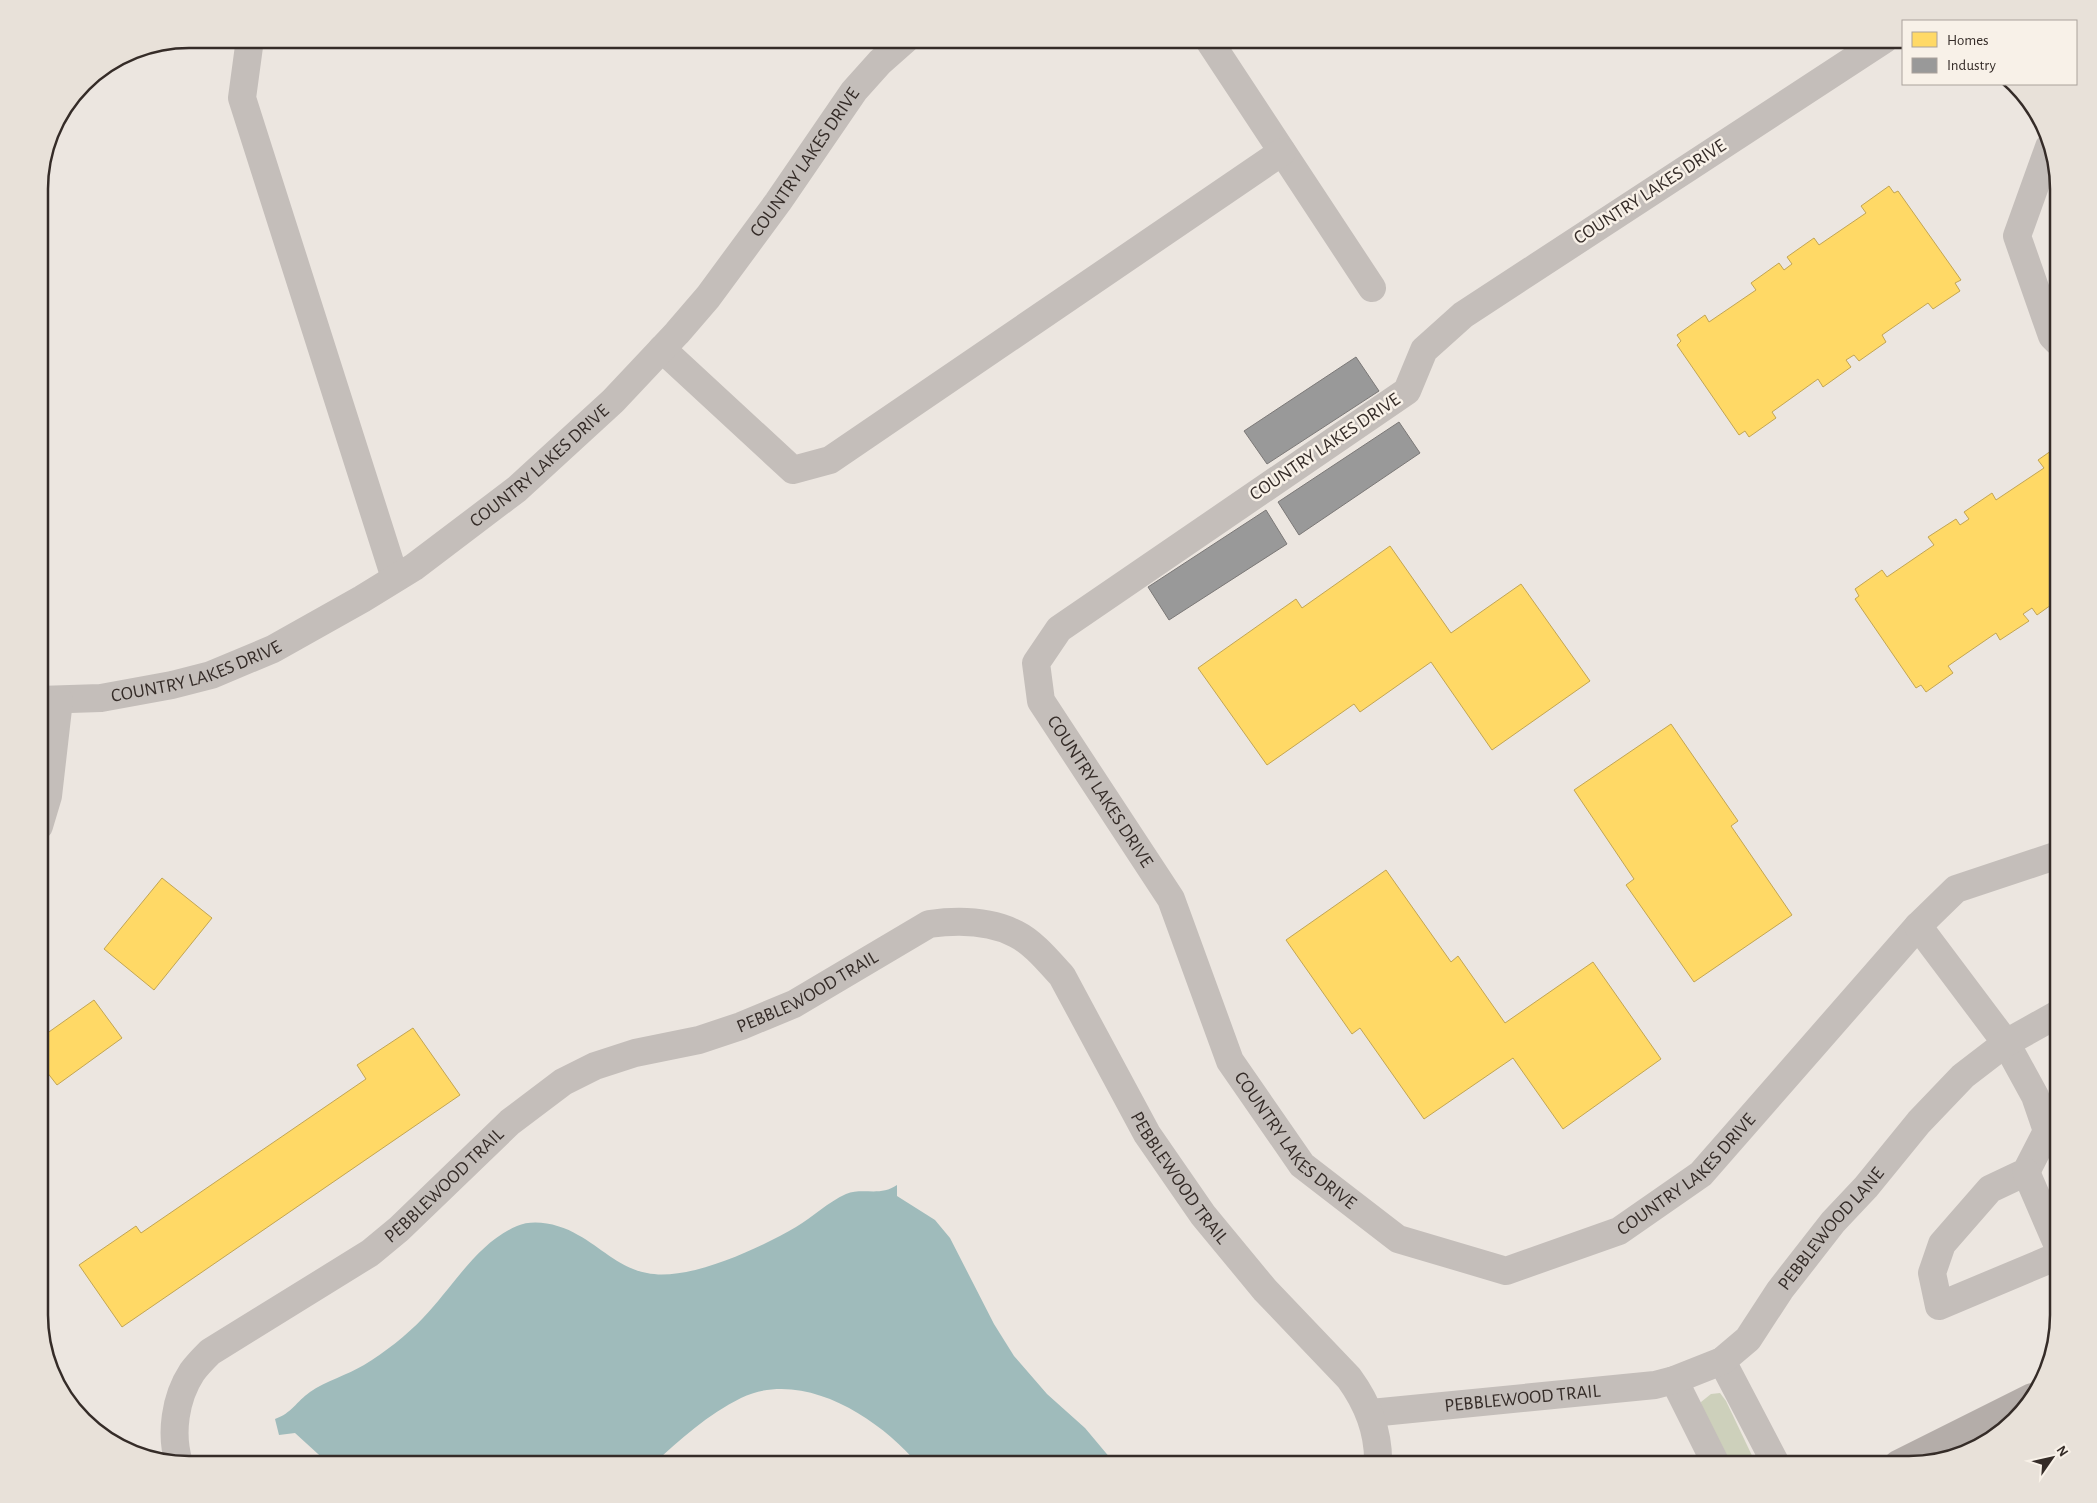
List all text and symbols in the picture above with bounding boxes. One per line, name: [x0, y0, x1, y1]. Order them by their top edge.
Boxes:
legend: [1902, 20, 2077, 85]
text: Homes: [1947, 33, 1989, 48]
text: Industry: [1947, 58, 1996, 73]
street label: COUNTRY LAKES DRIVE: [746, 84, 863, 240]
street label: COUNTRY LAKES DRIVE: [1571, 136, 1729, 248]
street label: COUNTRY LAKES DRIVE: [1246, 390, 1404, 504]
street label: COUNTRY LAKES DRIVE: [466, 401, 612, 531]
street label: COUNTRY LAKES DRIVE: [110, 637, 285, 705]
street label: COUNTRY LAKES DRIVE: [1044, 712, 1157, 871]
street label: PEBBLEWOOD TRAIL: [734, 947, 881, 1036]
street label: COUNTRY LAKES DRIVE: [1231, 1068, 1360, 1213]
street label: PEBBLEWOOD TRAIL: [1127, 1108, 1232, 1247]
street label: COUNTRY LAKES DRIVE: [1614, 1110, 1759, 1239]
street label: PEBBLEWOOD TRAIL: [381, 1124, 507, 1246]
street label: PEBBLEWOOD LANE: [1774, 1164, 1888, 1294]
street label: PEBBLEWOOD TRAIL: [1443, 1381, 1601, 1415]
north arrow: [2027, 1433, 2077, 1483]
text: N: [2053, 1443, 2070, 1459]

